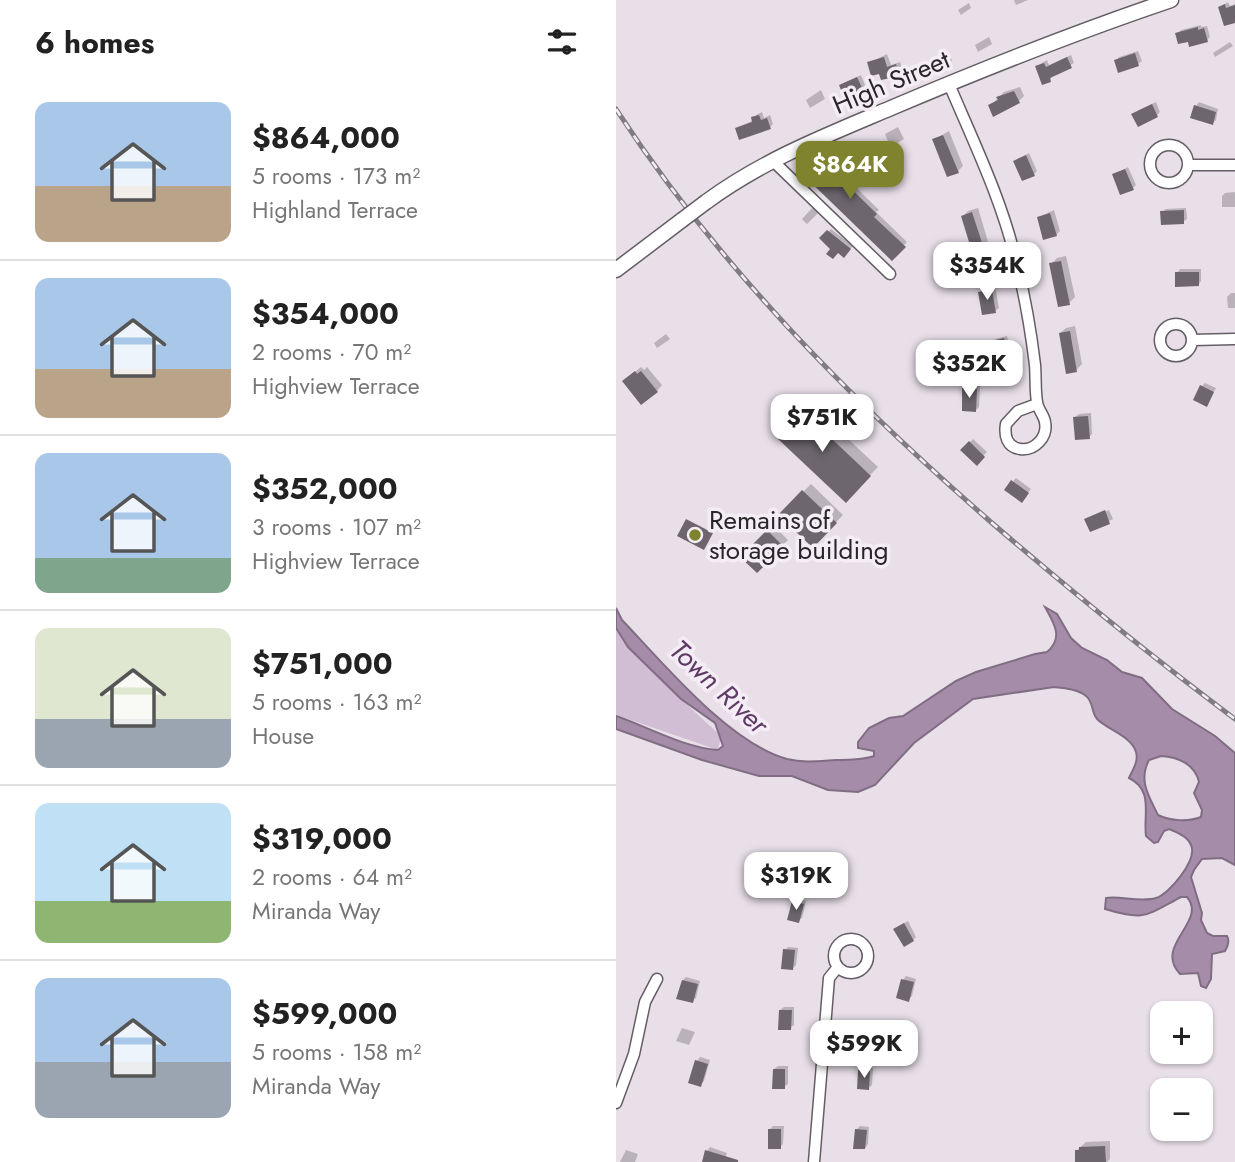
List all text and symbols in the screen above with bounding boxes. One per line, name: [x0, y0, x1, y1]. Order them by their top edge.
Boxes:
text: 6 homes: [35, 21, 154, 64]
icon: filters: [543, 23, 581, 61]
street label: High Street: [827, 40, 956, 124]
text: $864,000: [252, 116, 400, 159]
icon: home: [91, 130, 175, 214]
pin: $864K: [801, 142, 899, 201]
text: $864K: [812, 147, 888, 181]
text: 5 rooms · 173 m²: [252, 159, 420, 193]
text: Highland Terrace: [252, 193, 418, 227]
pin: $354K: [938, 243, 1036, 302]
text: $354K: [949, 248, 1025, 282]
text: $354,000: [252, 292, 399, 335]
icon: home: [91, 306, 175, 390]
text: 2 rooms · 70 m²: [252, 335, 411, 369]
pin: $352K: [920, 340, 1018, 400]
text: $352K: [932, 346, 1006, 380]
text: Highview Terrace: [252, 369, 420, 403]
pin: $751K: [773, 394, 871, 454]
text: $751K: [787, 400, 857, 434]
text: $352,000: [252, 467, 398, 510]
icon: home: [91, 481, 175, 565]
place label: Remains of storage building: [709, 501, 889, 569]
text: 3 rooms · 107 m²: [252, 510, 421, 544]
marker: Remains of storage building: [687, 527, 703, 543]
text: Highview Terrace: [252, 544, 420, 578]
water label: Town River: [660, 630, 779, 745]
text: $751,000: [252, 642, 393, 685]
icon: home: [91, 656, 175, 740]
text: 5 rooms · 163 m²: [252, 685, 421, 719]
text: House: [252, 719, 314, 753]
text: $319,000: [252, 817, 392, 860]
icon: home: [91, 831, 175, 915]
pin: $319K: [747, 852, 845, 912]
text: $319K: [760, 858, 832, 892]
text: 2 rooms · 64 m²: [252, 860, 412, 894]
text: Miranda Way: [252, 894, 380, 928]
text: $599,000: [252, 992, 397, 1035]
map controls: [1150, 1001, 1213, 1141]
button: +: [1150, 1001, 1213, 1064]
icon: home: [91, 1006, 175, 1090]
pin: $599K: [815, 1020, 913, 1080]
text: $599K: [826, 1026, 902, 1060]
text: 5 rooms · 158 m²: [252, 1035, 421, 1069]
text: Miranda Way: [252, 1069, 380, 1103]
button: −: [1150, 1078, 1213, 1141]

